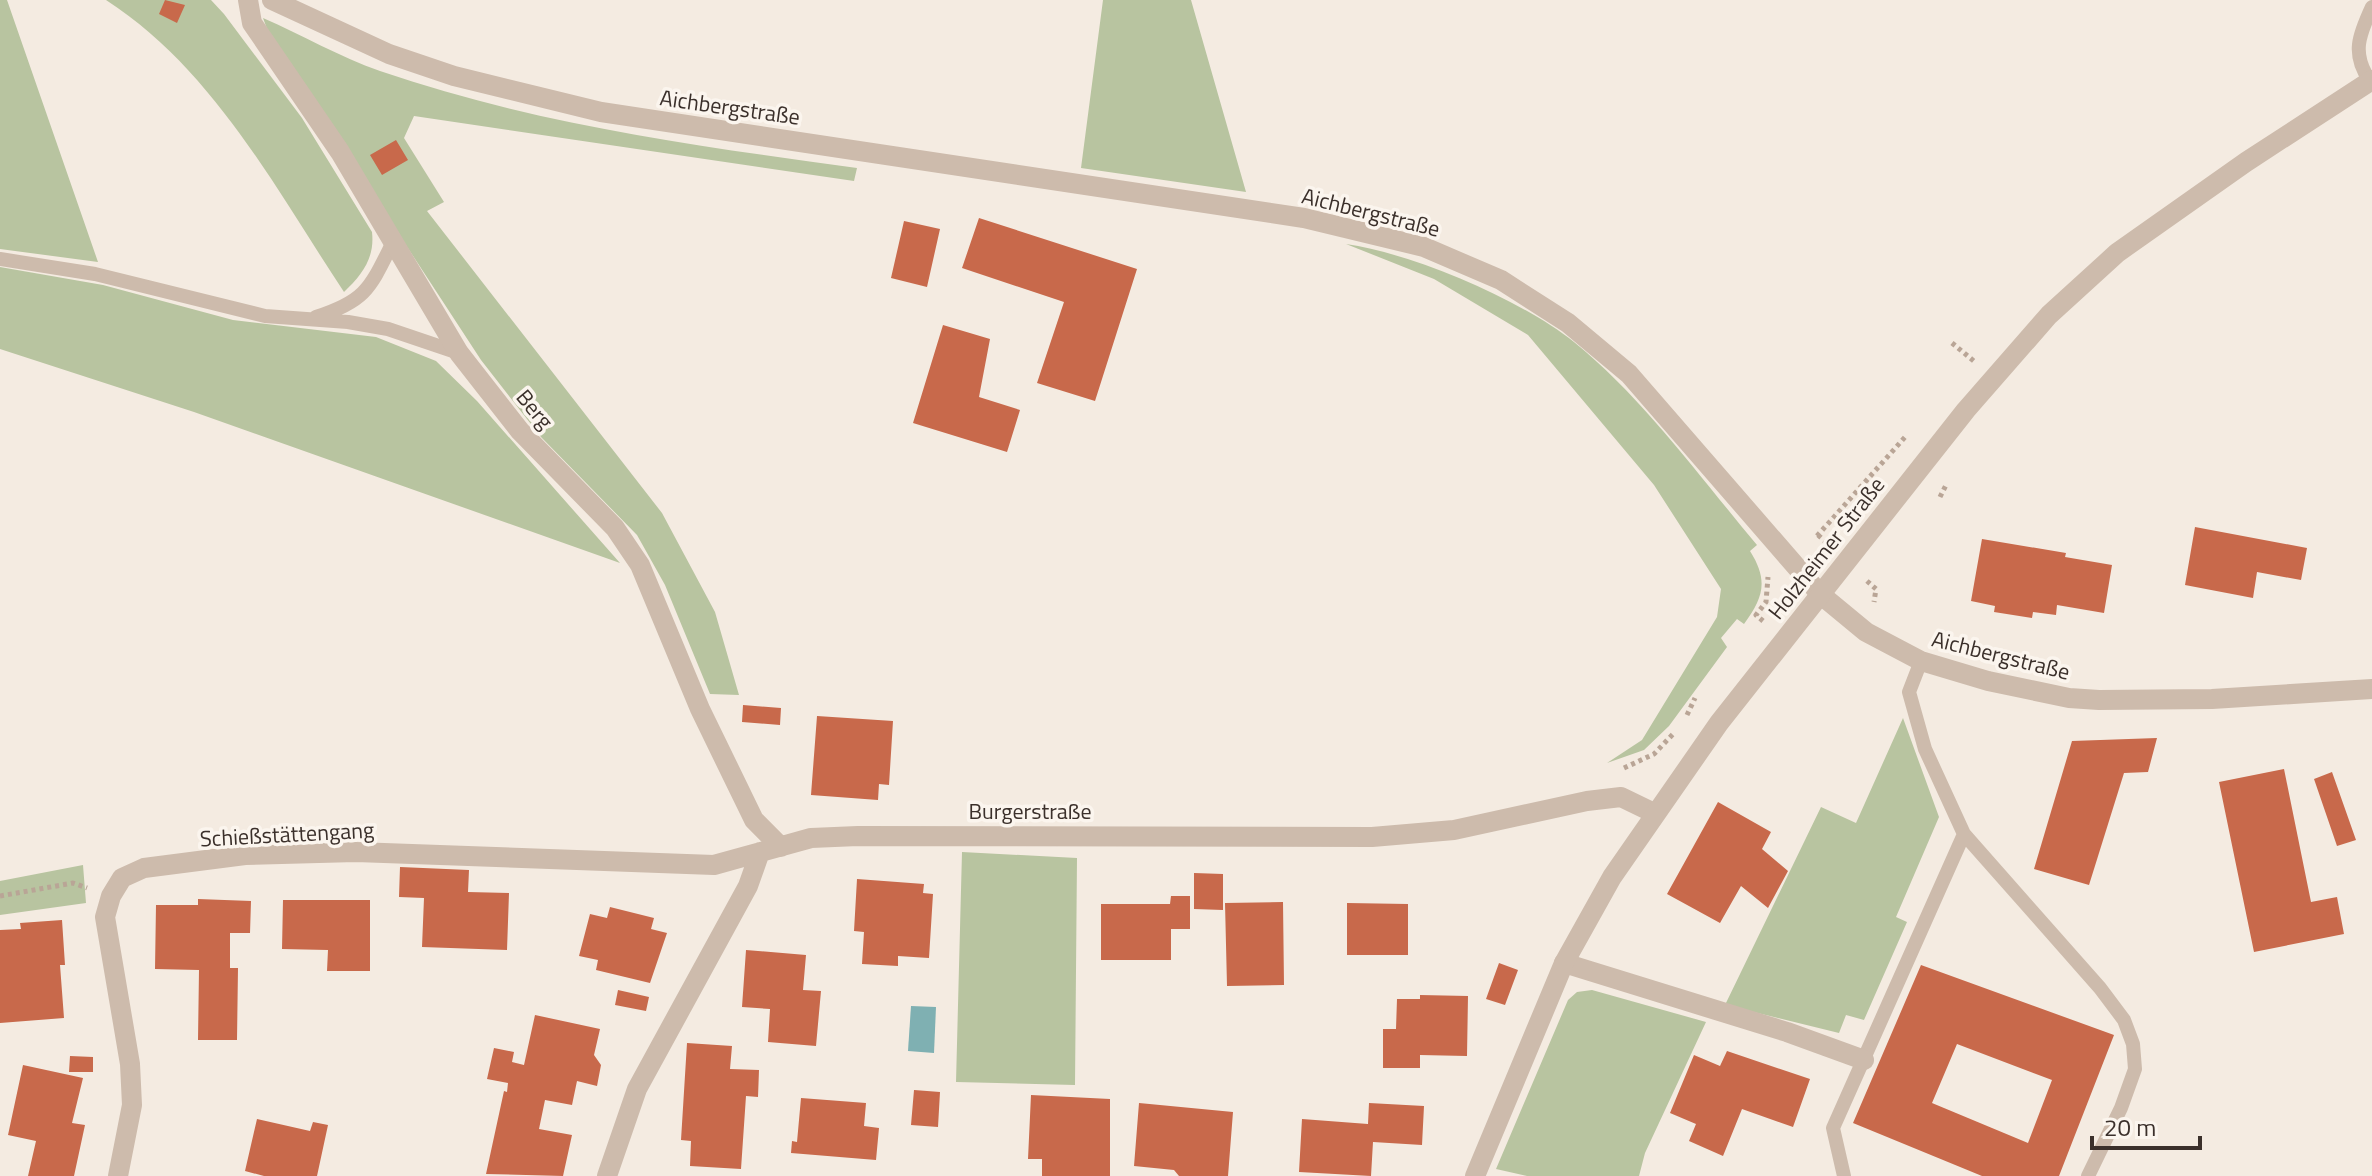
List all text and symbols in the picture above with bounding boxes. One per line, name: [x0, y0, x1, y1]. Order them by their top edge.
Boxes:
street label: Aichbergstraße: [658, 80, 802, 134]
street label: Aichbergstraße: [1298, 178, 1444, 246]
street label: Berg: [508, 381, 562, 437]
street label: Holzheimer Straße: [1759, 469, 1893, 627]
street label: Aichbergstraße: [1928, 621, 2074, 689]
street label: Burgerstraße: [968, 794, 1092, 828]
street label: Schießstättengang: [199, 812, 375, 856]
scale bar: [2092, 1100, 2200, 1150]
text: 20 m: [2104, 1109, 2156, 1145]

